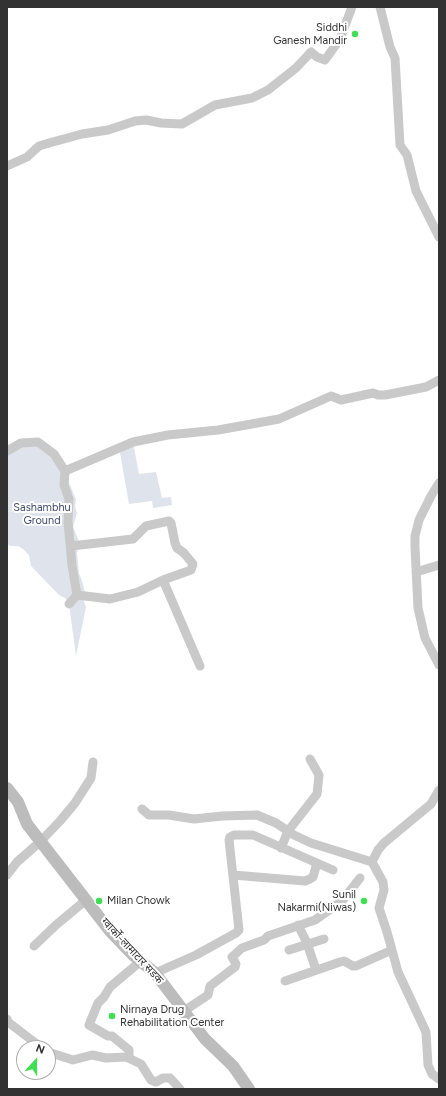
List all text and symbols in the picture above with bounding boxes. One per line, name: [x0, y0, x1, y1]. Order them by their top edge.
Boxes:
place label: Siddhi Ganesh Mandir: [273, 21, 347, 47]
marker: Siddhi Ganesh Mandir: [350, 29, 360, 39]
park label: Sashambhu Ground: [13, 501, 71, 527]
place label: Sunil Nakarmi(Niwas): [277, 888, 356, 914]
place label: Milan Chowk: [107, 894, 170, 908]
marker: Milan Chowk: [94, 896, 104, 906]
marker: Sunil Nakarmi(Niwas): [359, 896, 369, 906]
street label: ग्वार्को-लामाटार सडक: [98, 915, 166, 987]
place label: Nirnaya Drug Rehabilitation Center: [120, 1003, 224, 1029]
marker: Nirnaya Drug Rehabilitation Center: [107, 1011, 117, 1021]
north arrow: [16, 1040, 56, 1080]
text: N: [34, 1042, 46, 1057]

